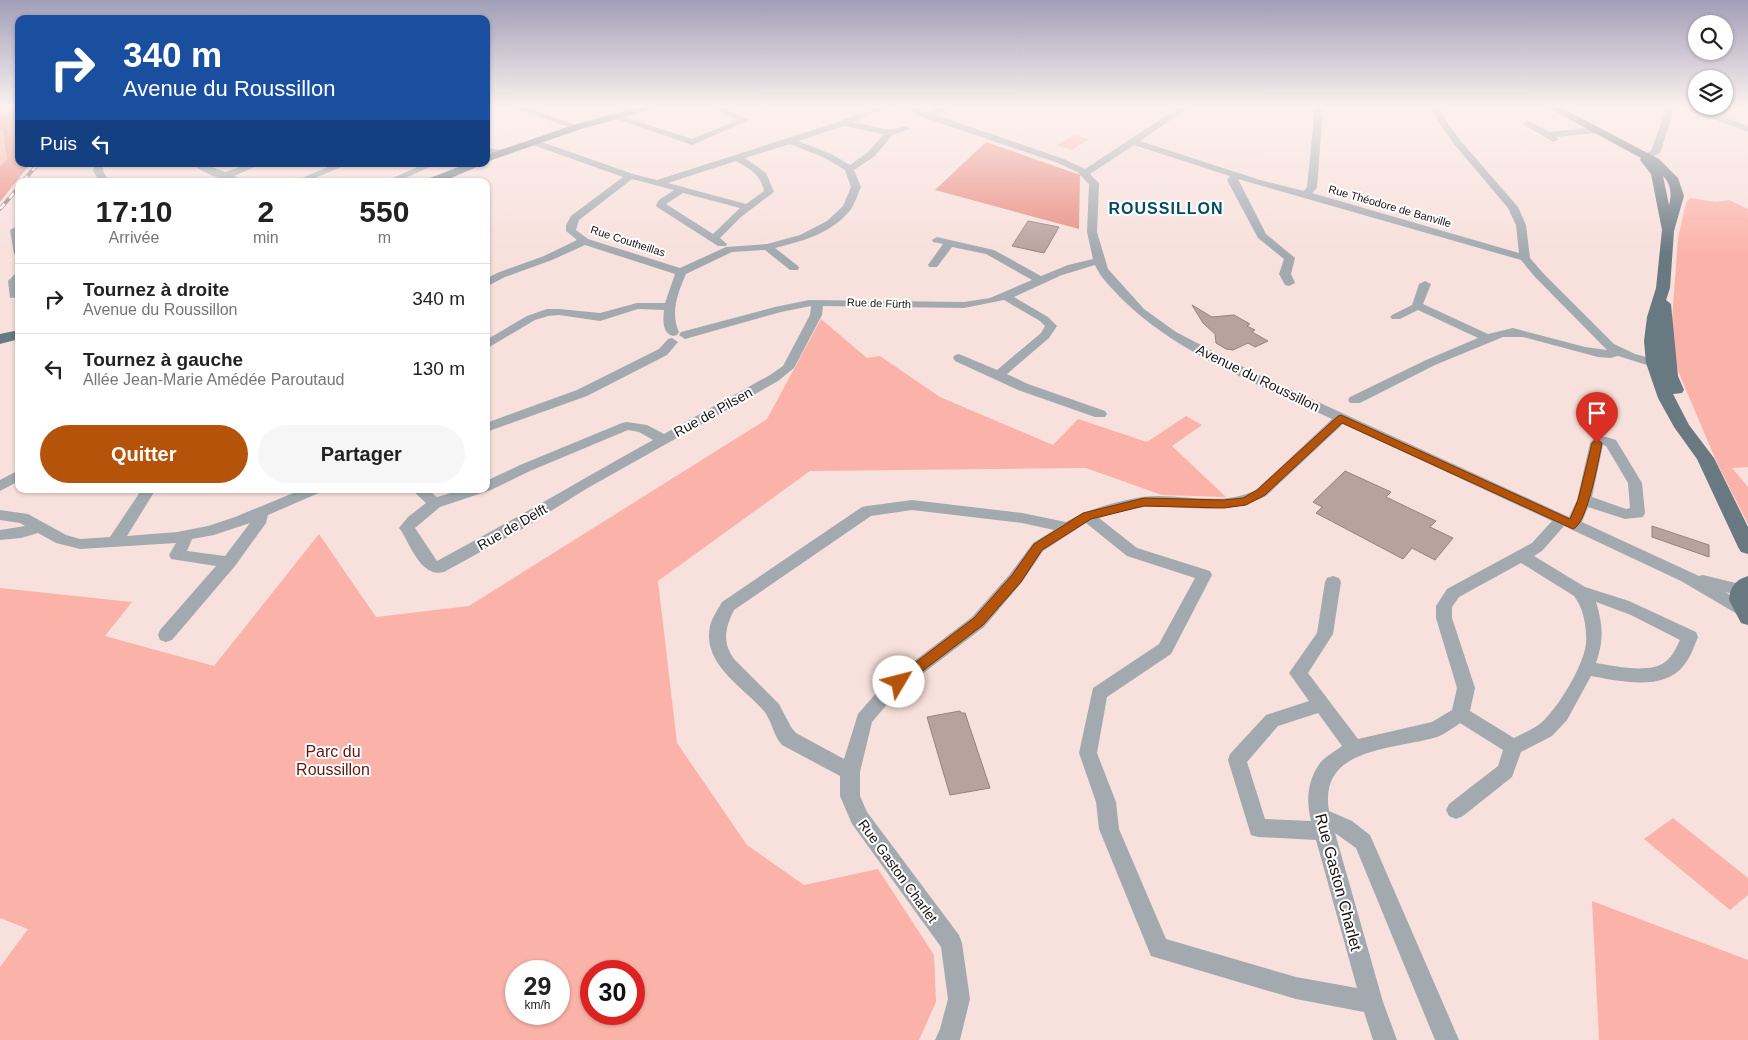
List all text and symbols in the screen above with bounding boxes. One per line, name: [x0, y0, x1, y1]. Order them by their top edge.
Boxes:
map controls: [1688, 15, 1733, 115]
button: search: [1688, 15, 1733, 60]
icon: right: [40, 35, 105, 100]
text: 340 m: [123, 35, 222, 74]
button: layers: [1688, 70, 1733, 115]
text: Avenue du Roussillon: [123, 76, 335, 101]
icon: left: [87, 130, 115, 158]
text: Puis: [40, 133, 77, 154]
street label: Rue Théodore de Banville: [1327, 183, 1453, 229]
text: 17:10: [96, 195, 172, 228]
text: 2: [257, 195, 274, 228]
text: 550: [359, 195, 409, 228]
district label: ROUSSILLON: [1109, 200, 1223, 217]
street label: Rue Coutheillas: [589, 223, 667, 259]
text: Arrivée: [109, 229, 159, 246]
text: min: [253, 229, 279, 246]
text: m: [378, 229, 391, 246]
text: Tournez à droite: [83, 279, 229, 300]
icon: right: [40, 285, 68, 313]
text: 340 m: [412, 288, 465, 309]
street label: Rue de Fürth: [847, 296, 911, 310]
text: Avenue du Roussillon: [83, 301, 237, 318]
street label: Avenue du Roussillon: [1194, 341, 1322, 415]
text: Tournez à gauche: [83, 349, 243, 370]
icon: left: [40, 355, 68, 383]
text: 130 m: [412, 358, 465, 379]
text: Allée Jean-Marie Amédée Paroutaud: [83, 371, 345, 388]
street label: Rue de Pilsen: [671, 384, 755, 440]
pin: [1576, 392, 1618, 443]
icon: arrive: [1583, 399, 1611, 427]
button: Quitter: [40, 425, 248, 483]
button: Partager: [258, 425, 465, 483]
street label: Rue de Delft: [474, 501, 550, 553]
position arrow: [872, 655, 924, 707]
park label: Parc du Roussillon: [296, 743, 370, 778]
street label: Rue Gaston Charlet: [1312, 812, 1365, 953]
street label: Rue Gaston Charlet: [855, 816, 941, 926]
speed limit sign: 30: [580, 960, 645, 1025]
text: 29: [524, 972, 551, 1000]
text: km/h: [524, 998, 551, 1012]

